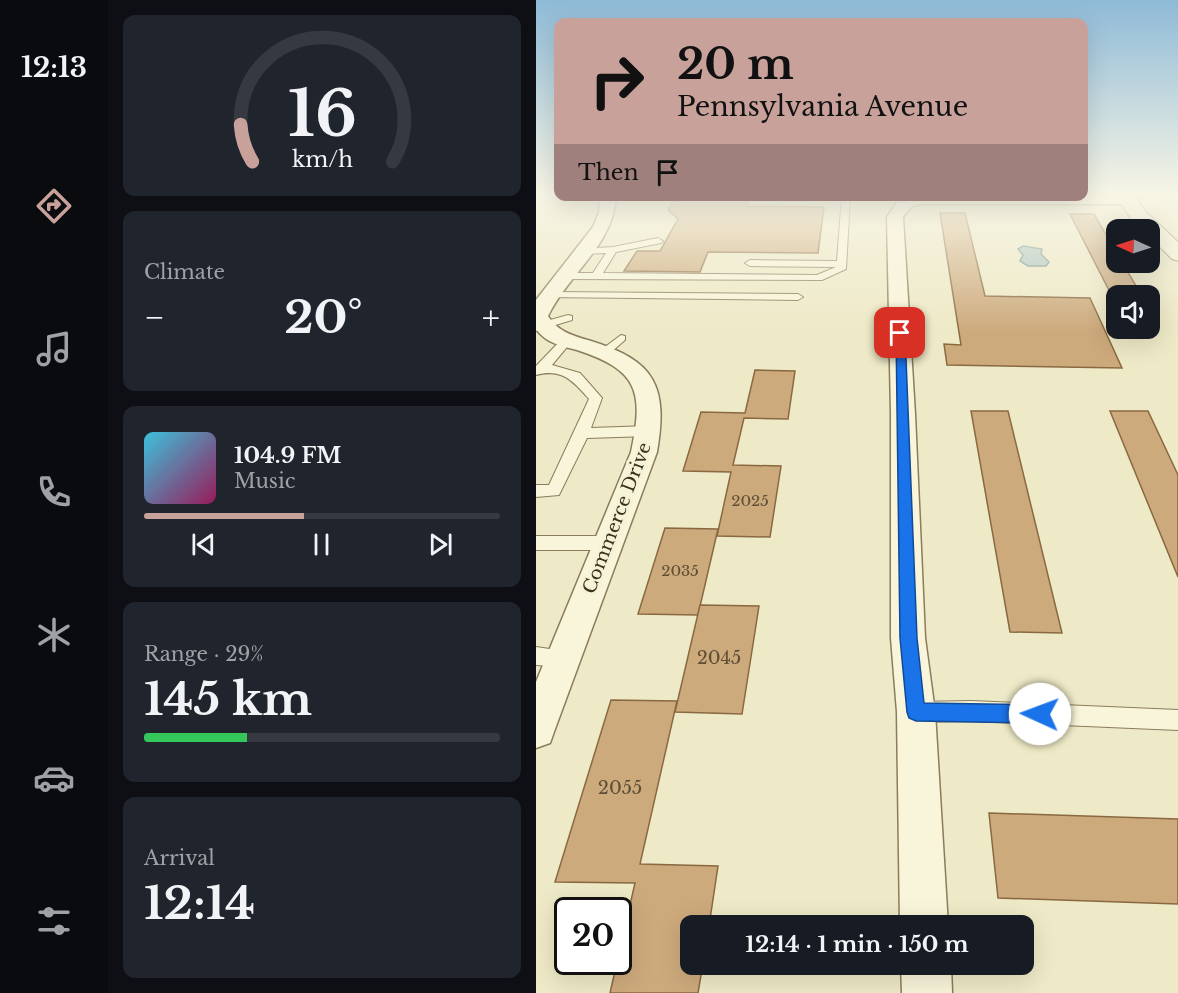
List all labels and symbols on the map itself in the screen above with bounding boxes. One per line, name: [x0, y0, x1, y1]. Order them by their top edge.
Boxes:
north arrow: [1106, 219, 1160, 273]
pin: [874, 307, 925, 358]
street label: Commerce Drive: [578, 439, 656, 597]
house number: 2025: [731, 491, 769, 510]
house number: 2035: [661, 561, 699, 580]
house number: 2045: [697, 647, 741, 669]
position arrow: [1008, 682, 1072, 746]
house number: 2055: [598, 777, 642, 799]
speed limit sign: 20: [554, 897, 632, 975]

